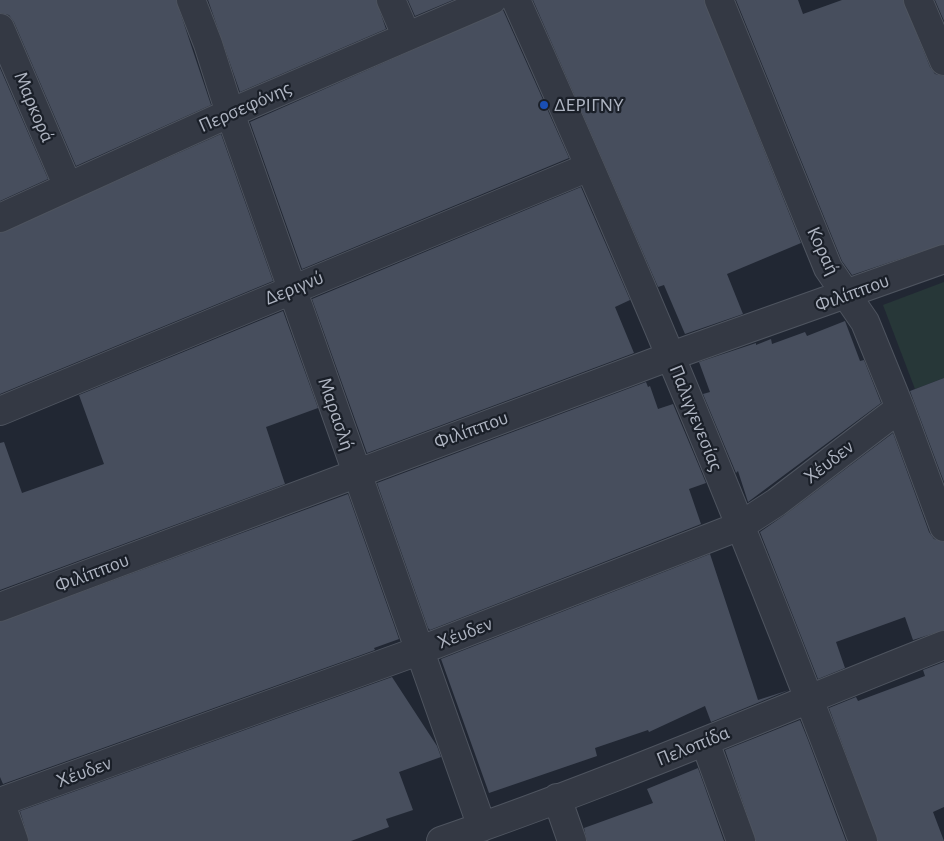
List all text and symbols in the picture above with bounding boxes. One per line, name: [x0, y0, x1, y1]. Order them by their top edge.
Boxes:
street label: Μαρκορά: [8, 68, 60, 146]
street label: Περσεφόνης: [195, 76, 295, 138]
place label: ΔΕΡΙΓΝΥ: [554, 93, 624, 117]
marker: ΔΕΡΙΓΝΥ: [538, 99, 550, 111]
street label: Κοραή: [801, 223, 845, 279]
street label: Δεριγνύ: [261, 265, 327, 311]
street label: Φιλίππου: [811, 268, 893, 318]
street label: Παλιγγενεσίας: [664, 361, 728, 475]
street label: Μαρασλή: [312, 374, 360, 454]
street label: Φιλίππου: [430, 405, 512, 455]
street label: Χέυδεν: [799, 435, 859, 489]
street label: Φιλίππου: [52, 548, 132, 598]
street label: Χέυδεν: [434, 612, 496, 654]
street label: Πελοπίδα: [653, 720, 733, 772]
street label: Χέυδεν: [53, 751, 115, 793]

